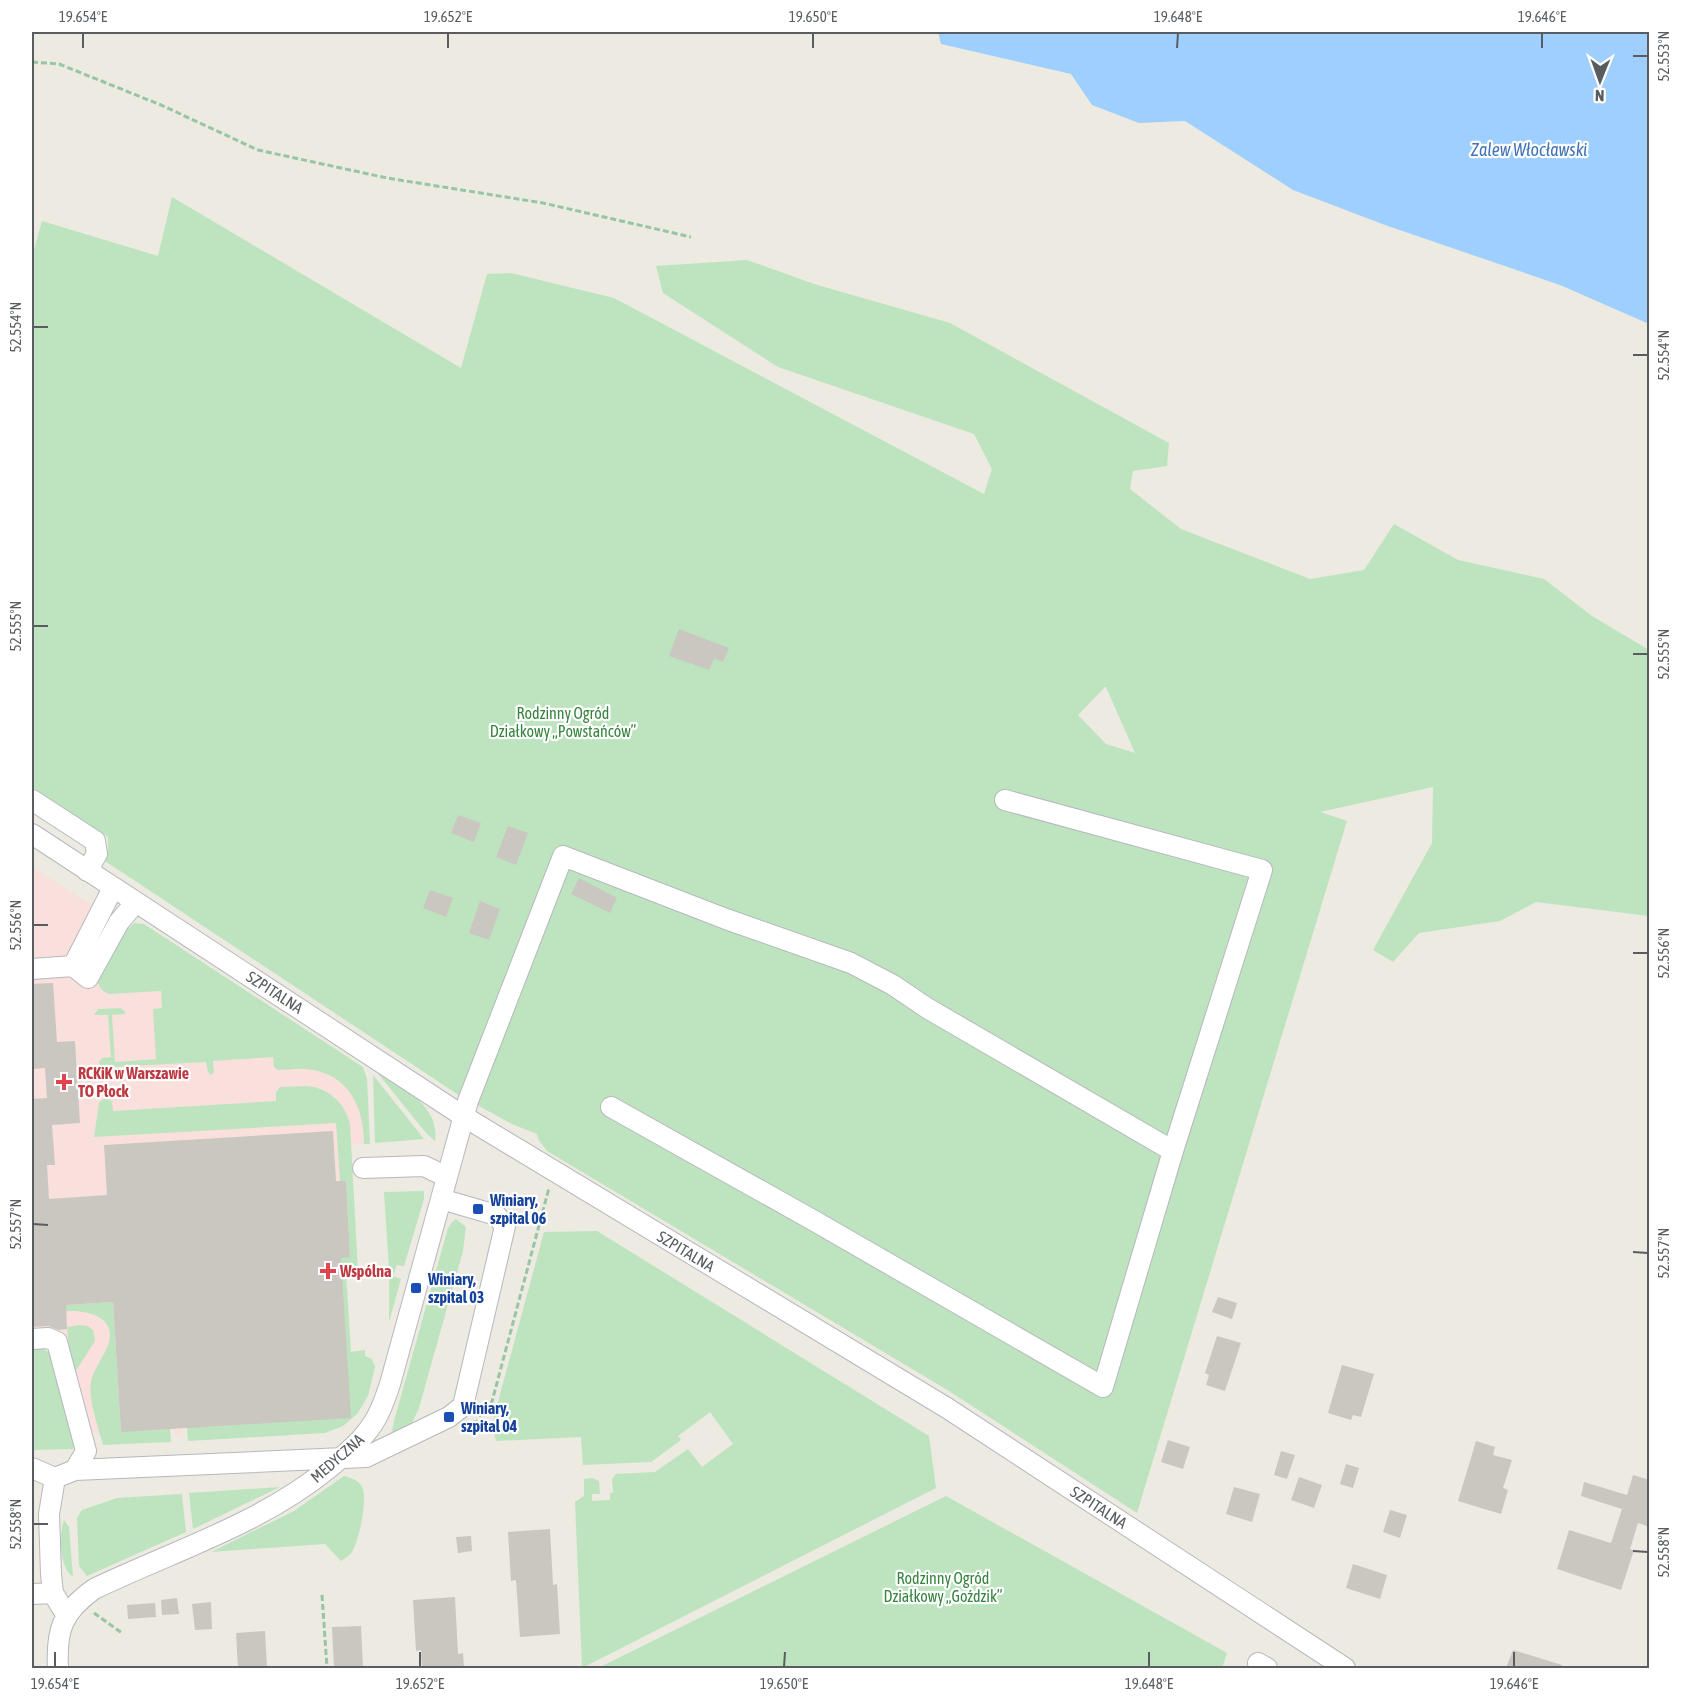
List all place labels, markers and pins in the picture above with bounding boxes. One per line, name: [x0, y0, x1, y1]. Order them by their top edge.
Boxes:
place label: RCKiK w Warszawie TO Płock: [78, 1064, 189, 1100]
marker: RCKiK w Warszawie TO Płock: [55, 1073, 73, 1091]
place label: Winiary, szpital 06: [489, 1191, 547, 1227]
marker: Winiary, szpital 06: [471, 1202, 485, 1216]
place label: Wspólna: [339, 1262, 391, 1280]
marker: Wspólna: [321, 1264, 335, 1278]
place label: Winiary, szpital 03: [427, 1270, 484, 1306]
marker: Winiary, szpital 03: [409, 1281, 423, 1295]
place label: Winiary, szpital 04: [460, 1399, 518, 1435]
marker: Winiary, szpital 04: [442, 1410, 456, 1424]

